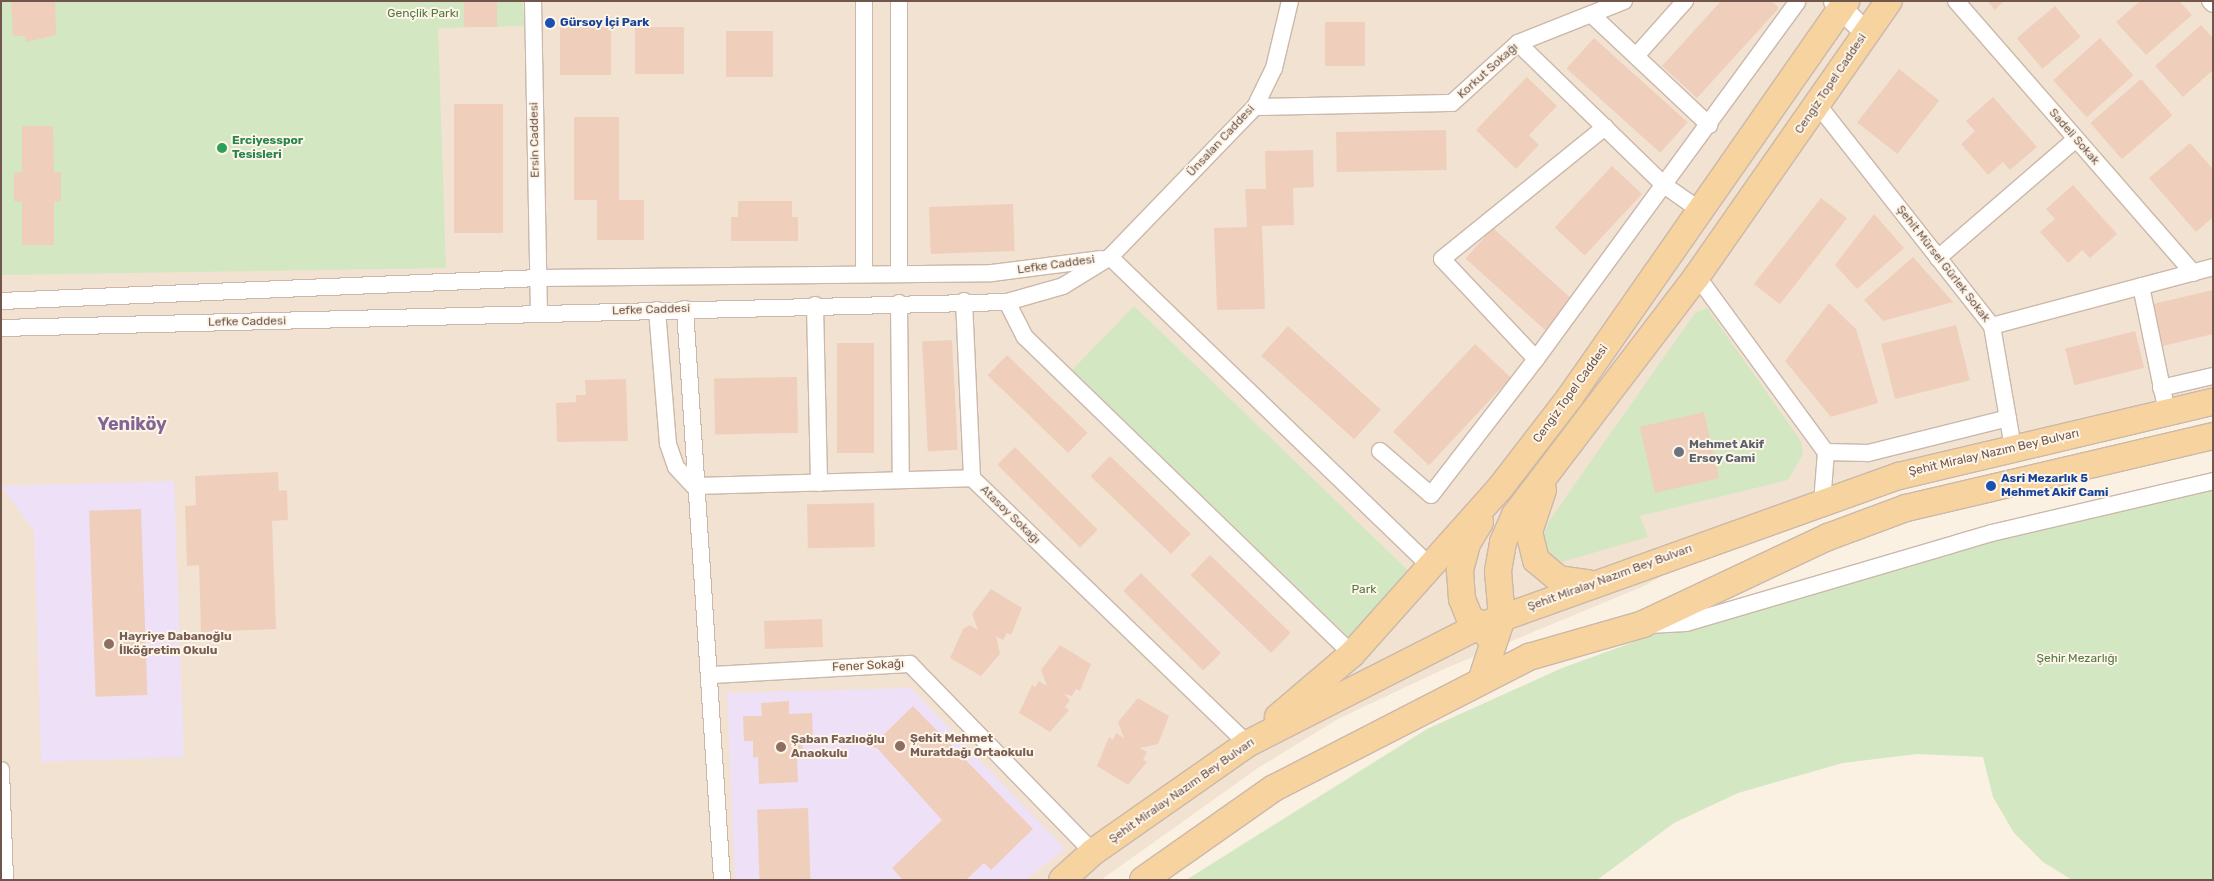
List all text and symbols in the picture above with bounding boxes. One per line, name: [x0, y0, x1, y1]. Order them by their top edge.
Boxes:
park label: Gençlik Parkı: [387, 7, 459, 21]
place label: Gürsoy İçi Park: [560, 16, 650, 30]
marker: Gürsoy İçi Park: [544, 17, 556, 29]
street label: Cengiz Topel Caddesi: [1792, 31, 1870, 137]
street label: Korkut Sokağı: [1455, 40, 1521, 102]
street label: Ersin Caddesi: [527, 102, 543, 178]
street label: Ünsalan Caddesi: [1184, 102, 1258, 180]
street label: Sadeli Sokak: [2046, 106, 2102, 168]
place label: Erciyesspor Tesisleri: [232, 134, 303, 162]
marker: Erciyesspor Tesisleri: [216, 142, 228, 154]
street label: Şehit Mürsel Gürlek Sokak: [1893, 203, 1993, 325]
street label: Lefke Caddesi: [1016, 252, 1096, 278]
street label: Lefke Caddesi: [612, 301, 690, 319]
street label: Lefke Caddesi: [208, 314, 286, 330]
street label: Cengiz Topel Caddesi: [1530, 342, 1612, 446]
district label: Yeniköy: [97, 413, 167, 435]
street label: Şehit Miralay Nazım Bey Bulvarı: [1907, 426, 2081, 480]
place label: Mehmet Akif Ersoy Cami: [1689, 438, 1764, 466]
marker: Mehmet Akif Ersoy Cami: [1673, 446, 1685, 458]
place label: Asri Mezarlık 5 Mehmet Akif Cami: [2001, 472, 2109, 500]
marker: Asri Mezarlık 5 Mehmet Akif Cami: [1985, 480, 1997, 492]
street label: Atasoy Sokağı: [977, 483, 1043, 547]
street label: Şehit Miralay Nazım Bey Bulvarı: [1525, 541, 1695, 615]
park label: Park: [1352, 583, 1376, 597]
place label: Hayriye Dabanoğlu İlköğretim Okulu: [119, 630, 232, 658]
marker: Hayriye Dabanoğlu İlköğretim Okulu: [103, 638, 115, 650]
park label: Şehir Mezarlığı: [2036, 652, 2118, 666]
street label: Fener Sokağı: [832, 657, 904, 675]
place label: Şehit Mehmet Muratdağı Ortaokulu: [910, 732, 1034, 760]
place label: Şaban Fazlıoğlu Anaokulu: [791, 733, 885, 761]
street label: Şehit Miralay Nazım Bey Bulvarı: [1106, 735, 1258, 847]
marker: Şehit Mehmet Muratdağı Ortaokulu: [894, 740, 906, 752]
marker: Şaban Fazlıoğlu Anaokulu: [775, 741, 787, 753]

